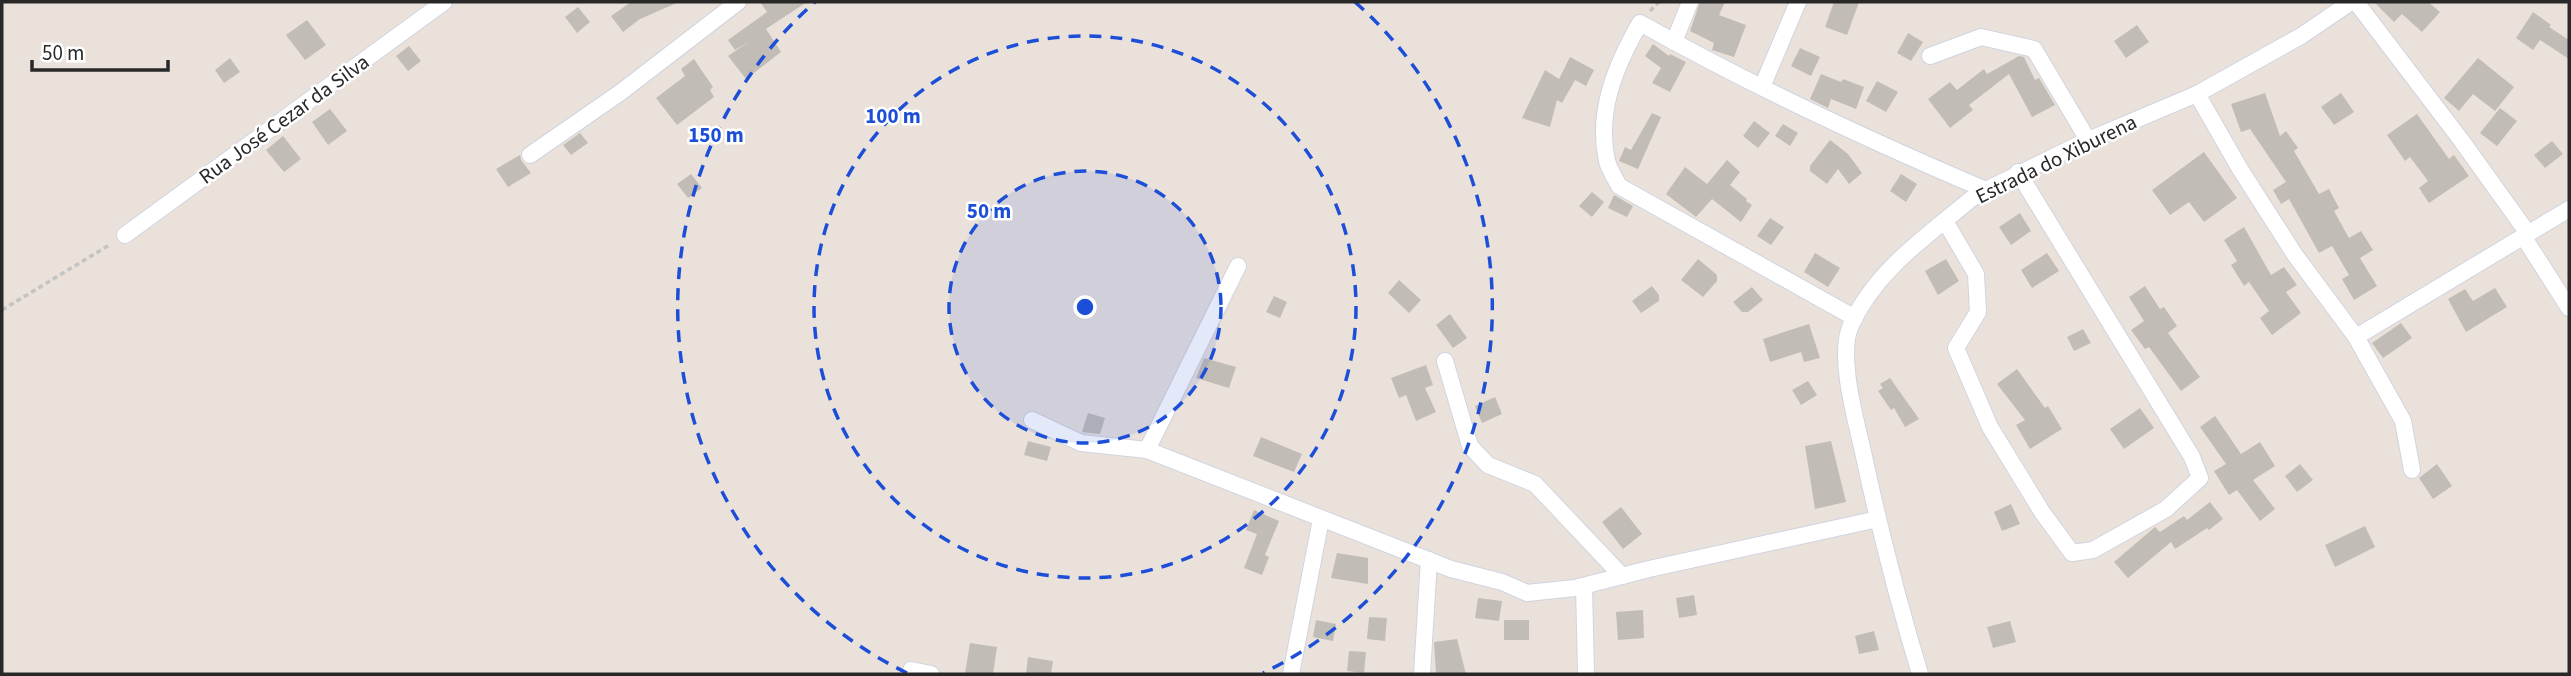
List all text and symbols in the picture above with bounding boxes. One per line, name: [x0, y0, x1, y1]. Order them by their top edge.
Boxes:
scale bar: [32, 28, 168, 72]
text: 50 m: [42, 38, 84, 68]
street label: Rua José Cezar da Silva: [193, 47, 375, 191]
text: 100 m: [865, 101, 921, 131]
street label: Estrada do Xiburena: [1970, 107, 2142, 211]
text: 150 m: [688, 120, 744, 150]
text: 50 m: [967, 196, 1011, 226]
centre of rings: [1073, 295, 1097, 319]

